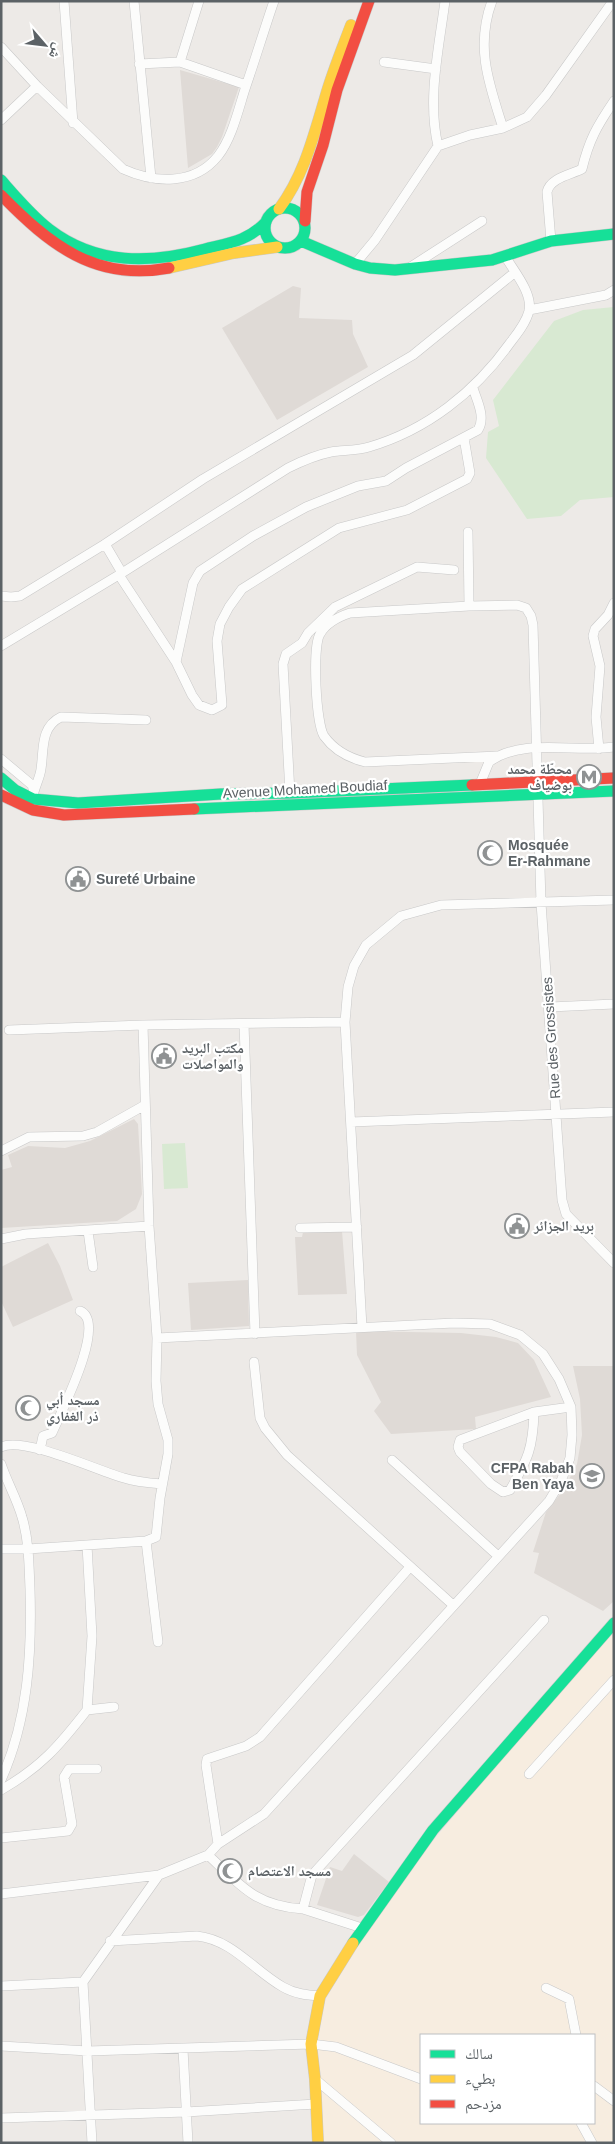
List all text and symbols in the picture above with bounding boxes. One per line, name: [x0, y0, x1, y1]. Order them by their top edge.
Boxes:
north arrow: [20, 20, 70, 70]
text: ش: [45, 40, 67, 62]
place label: محطّة محمد بوضياف: [507, 761, 572, 794]
metro station icon: محطّة محمد بوضياف: [576, 764, 602, 790]
street label: Avenue Mohamed Boudiaf: [222, 777, 388, 801]
place label: Mosquée Er-Rahmane: [508, 837, 591, 869]
mosque icon: Mosquée Er-Rahmane: [477, 840, 503, 866]
public building icon: Sureté Urbaine: [65, 866, 91, 892]
place label: Sureté Urbaine: [96, 871, 196, 887]
street label: Rue des Grossistes: [539, 977, 563, 1099]
place label: مكتب البريد والمواصلات: [182, 1040, 244, 1072]
public building icon: مكتب البريد والمواصلات: [151, 1043, 177, 1069]
public building icon: بريد الجزائر: [504, 1213, 530, 1239]
place label: بريد الجزائر: [533, 1218, 594, 1235]
place label: مسجد أبي ذر الغفاري: [46, 1392, 100, 1427]
mosque icon: مسجد أبي ذر الغفاري: [15, 1395, 41, 1421]
place label: CFPA Rabah Ben Yaya: [491, 1460, 574, 1492]
school or university icon: CFPA Rabah Ben Yaya: [579, 1463, 605, 1489]
mosque icon: مسجد الاعتصام: [217, 1858, 243, 1884]
place label: مسجد الاعتصام: [248, 1863, 331, 1881]
legend: [420, 2034, 595, 2124]
text: سالك: [465, 2045, 493, 2062]
text: بطيء: [465, 2070, 495, 2091]
text: مزدحم: [465, 2095, 502, 2114]

